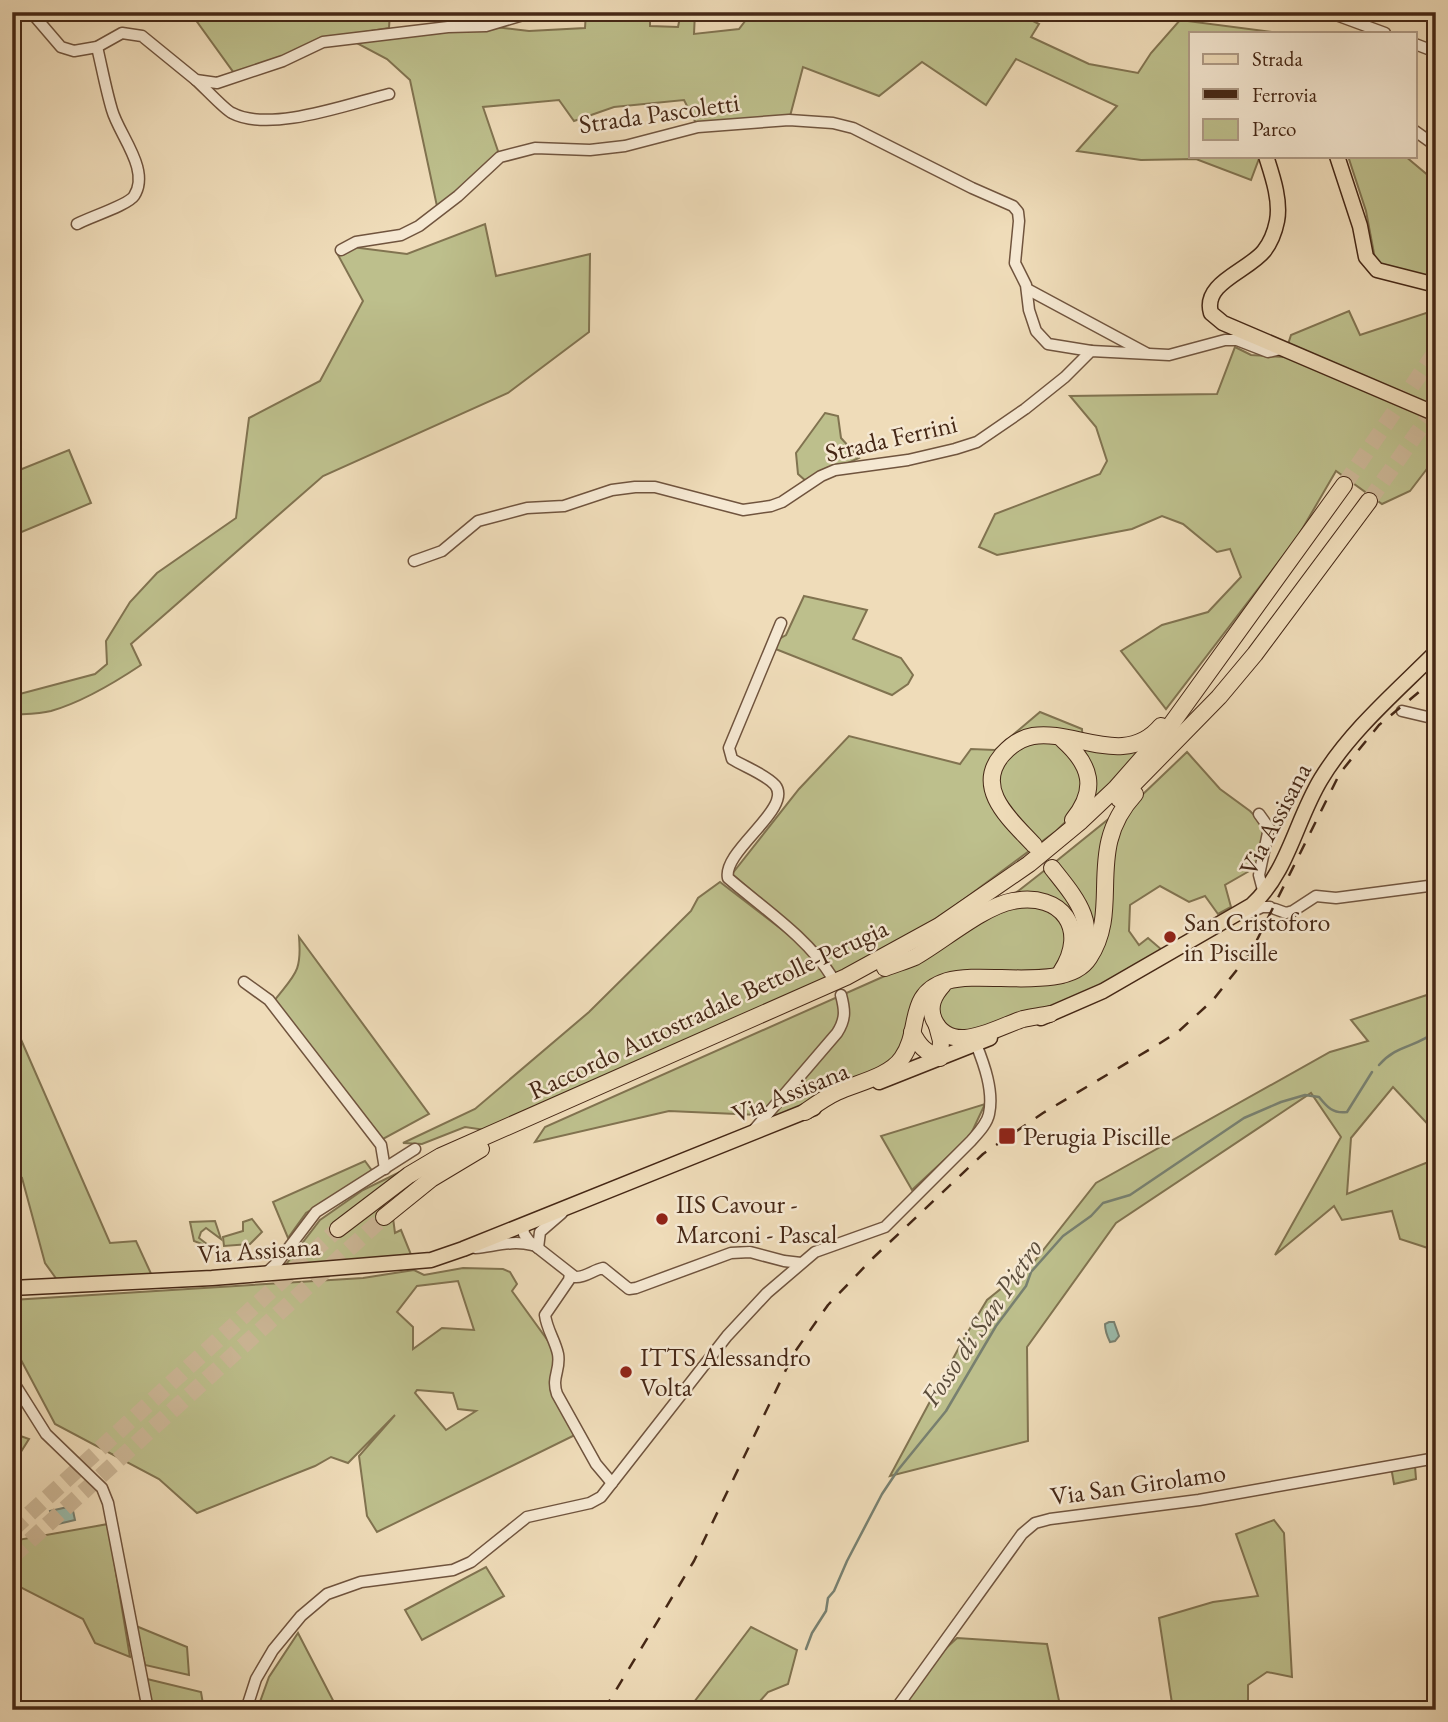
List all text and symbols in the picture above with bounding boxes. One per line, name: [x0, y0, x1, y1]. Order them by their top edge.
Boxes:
legend: [1189, 32, 1416, 158]
text: Strada: [1252, 45, 1303, 72]
text: Ferrovia: [1252, 81, 1318, 108]
street label: Strada Pascoletti: [577, 85, 741, 141]
text: Parco: [1252, 115, 1296, 142]
street label: Strada Ferrini: [822, 406, 960, 470]
street label: Via Assisana: [1231, 756, 1319, 881]
place label: San Cristoforo in Piscille: [1184, 905, 1330, 969]
street label: Raccordo Autostradale Bettolle-Perugia: [523, 910, 894, 1107]
marker: San Cristoforo in Piscille: [1162, 929, 1178, 945]
street label: Via Assisana: [727, 1053, 854, 1131]
place label: Perugia Piscille: [1023, 1119, 1171, 1153]
marker: Perugia Piscille: [997, 1126, 1017, 1146]
place label: IIS Cavour - Marconi - Pascal: [676, 1187, 837, 1251]
marker: IIS Cavour - Marconi - Pascal: [654, 1211, 670, 1227]
street label: Via Assisana: [196, 1229, 322, 1271]
water label: Fosso di San Pietro: [911, 1231, 1050, 1413]
place label: ITTS Alessandro Volta: [640, 1340, 811, 1404]
marker: ITTS Alessandro Volta: [618, 1364, 634, 1380]
street label: Via San Girolamo: [1048, 1455, 1228, 1513]

